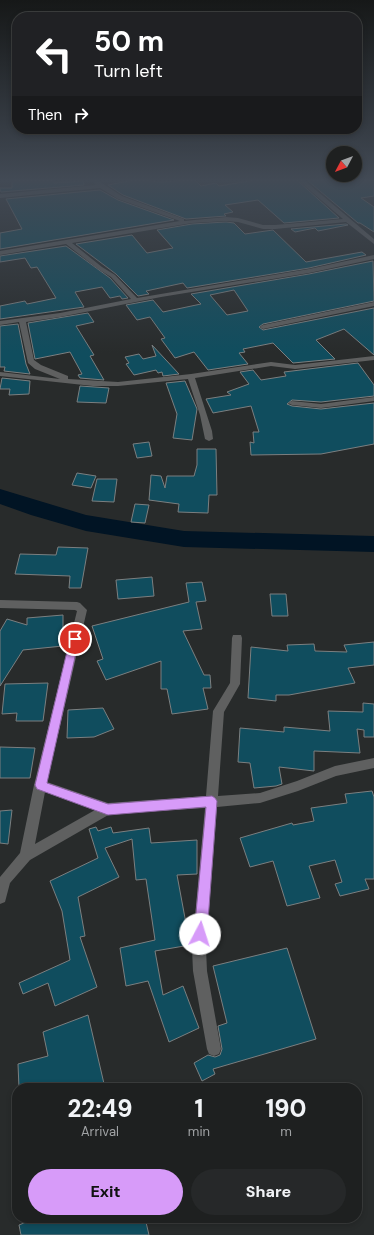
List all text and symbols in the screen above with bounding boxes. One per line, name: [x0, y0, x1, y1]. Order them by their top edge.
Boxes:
text: 50 m: [94, 23, 164, 60]
icon: left: [28, 28, 80, 80]
text: Turn left: [94, 59, 163, 83]
icon: right: [70, 104, 92, 126]
text: Then: [28, 105, 62, 125]
north arrow: [326, 146, 362, 182]
map controls: [326, 146, 362, 182]
pin: [58, 622, 92, 656]
icon: arrive: [64, 628, 86, 650]
position arrow: [179, 913, 221, 955]
text: 22:49: [67, 1093, 132, 1124]
text: 1: [195, 1093, 203, 1124]
text: 190: [265, 1093, 307, 1124]
text: Arrival: [81, 1123, 119, 1140]
text: min: [188, 1123, 210, 1140]
text: m: [280, 1123, 292, 1140]
button: Exit: [28, 1169, 183, 1215]
button: Share: [191, 1169, 346, 1215]

